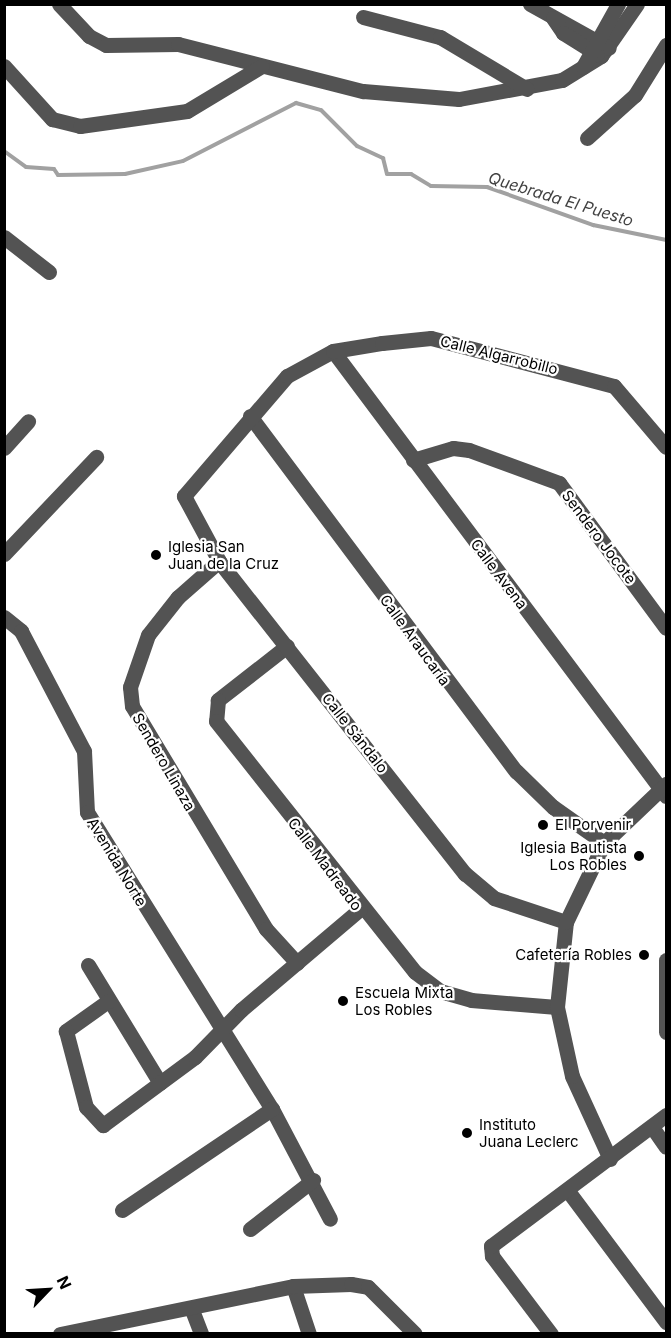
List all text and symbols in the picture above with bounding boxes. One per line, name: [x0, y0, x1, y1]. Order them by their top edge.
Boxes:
water label: Quebrada El Puesto: [486, 168, 636, 230]
street label: Calle Algarrobillo: [438, 332, 560, 378]
street label: Sendero Jocote: [558, 487, 640, 587]
street label: Calle Avena: [467, 535, 531, 613]
place label: Iglesia San Juan de la Cruz: [168, 537, 279, 572]
marker: Iglesia San Juan de la Cruz: [149, 548, 163, 562]
street label: Calle Araucaría: [376, 591, 454, 689]
street label: Calle Sándalo: [318, 689, 392, 777]
street label: Sendero Linaza: [129, 710, 199, 814]
street label: Avenida Norte: [83, 814, 151, 910]
street label: Calle Madreado: [284, 814, 366, 914]
place label: El Porvenir: [555, 816, 631, 834]
marker: El Porvenir: [536, 818, 550, 832]
place label: Iglesia Bautista Los Robles: [520, 838, 627, 873]
marker: Iglesia Bautista Los Robles: [632, 849, 646, 863]
place label: Cafetería Robles: [515, 946, 632, 964]
marker: Cafetería Robles: [637, 948, 651, 962]
place label: Escuela Mixta Los Robles: [355, 983, 453, 1018]
marker: Escuela Mixta Los Robles: [336, 994, 350, 1008]
place label: Instituto Juana Leclerc: [479, 1115, 578, 1150]
marker: Instituto Juana Leclerc: [460, 1126, 474, 1140]
north arrow: [18, 1260, 78, 1320]
text: N: [53, 1273, 76, 1292]

